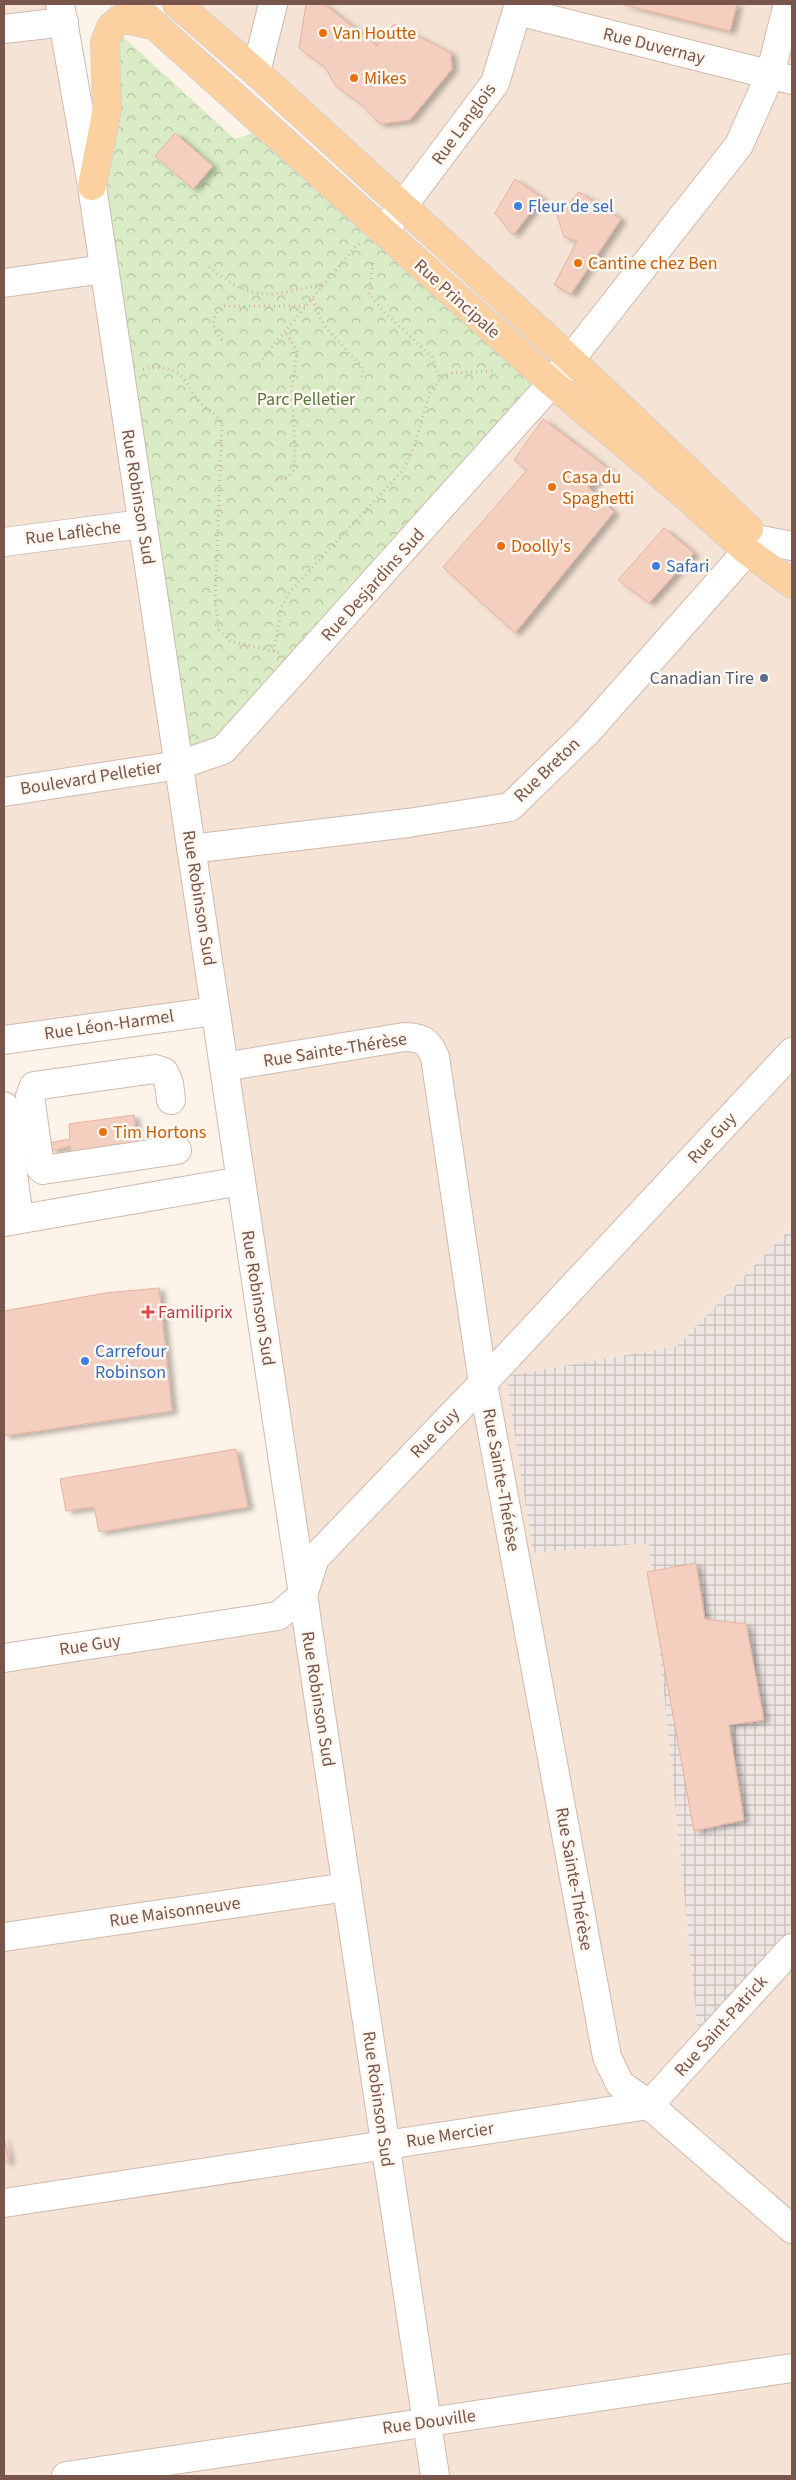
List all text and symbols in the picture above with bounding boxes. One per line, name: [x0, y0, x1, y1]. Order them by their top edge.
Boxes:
place label: Van Houtte: [333, 21, 416, 46]
street label: Rue Duvernay: [600, 21, 708, 71]
marker: Van Houtte: [317, 27, 329, 39]
place label: Mikes: [364, 66, 407, 91]
marker: Mikes: [348, 72, 360, 84]
street label: Rue Langlois: [426, 78, 502, 170]
place label: Fleur de sel: [528, 194, 614, 219]
marker: Fleur de sel: [512, 200, 524, 212]
place label: Cantine chez Ben: [588, 251, 718, 276]
street label: Rue Principale: [408, 253, 506, 345]
marker: Cantine chez Ben: [572, 257, 584, 269]
park label: Parc Pelletier: [257, 387, 356, 412]
street label: Rue Robinson Sud: [115, 428, 161, 566]
place label: Casa du Spaghetti: [562, 465, 634, 511]
marker: Casa du Spaghetti: [546, 481, 558, 493]
street label: Rue Laflèche: [24, 515, 122, 551]
street label: Rue Desjardins Sud: [315, 523, 431, 647]
place label: Doolly's: [511, 534, 571, 559]
marker: Doolly's: [495, 540, 507, 552]
place label: Safari: [666, 554, 709, 579]
marker: Safari: [650, 560, 662, 572]
place label: Canadian Tire: [650, 666, 754, 691]
marker: Canadian Tire: [758, 672, 770, 684]
street label: Rue Breton: [508, 732, 586, 808]
street label: Boulevard Pelletier: [19, 754, 164, 802]
street label: Rue Robinson Sud: [176, 829, 222, 967]
street label: Rue Léon-Harmel: [43, 1004, 175, 1046]
street label: Rue Sainte-Thérèse: [261, 1026, 409, 1074]
street label: Rue Guy: [682, 1106, 743, 1169]
place label: Tim Hortons: [113, 1120, 206, 1145]
marker: Tim Hortons: [97, 1126, 109, 1138]
street label: Rue Robinson Sud: [235, 1229, 281, 1367]
place label: Familiprix: [158, 1300, 232, 1325]
marker: Familiprix: [142, 1306, 154, 1318]
place label: Carrefour Robinson: [95, 1339, 167, 1385]
marker: Carrefour Robinson: [79, 1355, 91, 1367]
street label: Rue Guy: [405, 1402, 466, 1464]
street label: Rue Sainte-Thérèse: [476, 1406, 526, 1554]
street label: Rue Guy: [57, 1628, 123, 1662]
street label: Rue Robinson Sud: [295, 1630, 341, 1768]
street label: Rue Sainte-Thérèse: [549, 1805, 599, 1953]
street label: Rue Maisonneuve: [108, 1890, 242, 1934]
street label: Rue Saint-Patrick: [669, 1970, 773, 2082]
street label: Rue Robinson Sud: [356, 2030, 400, 2168]
street label: Rue Mercier: [404, 2116, 496, 2154]
street label: Rue Douville: [381, 2403, 477, 2441]

